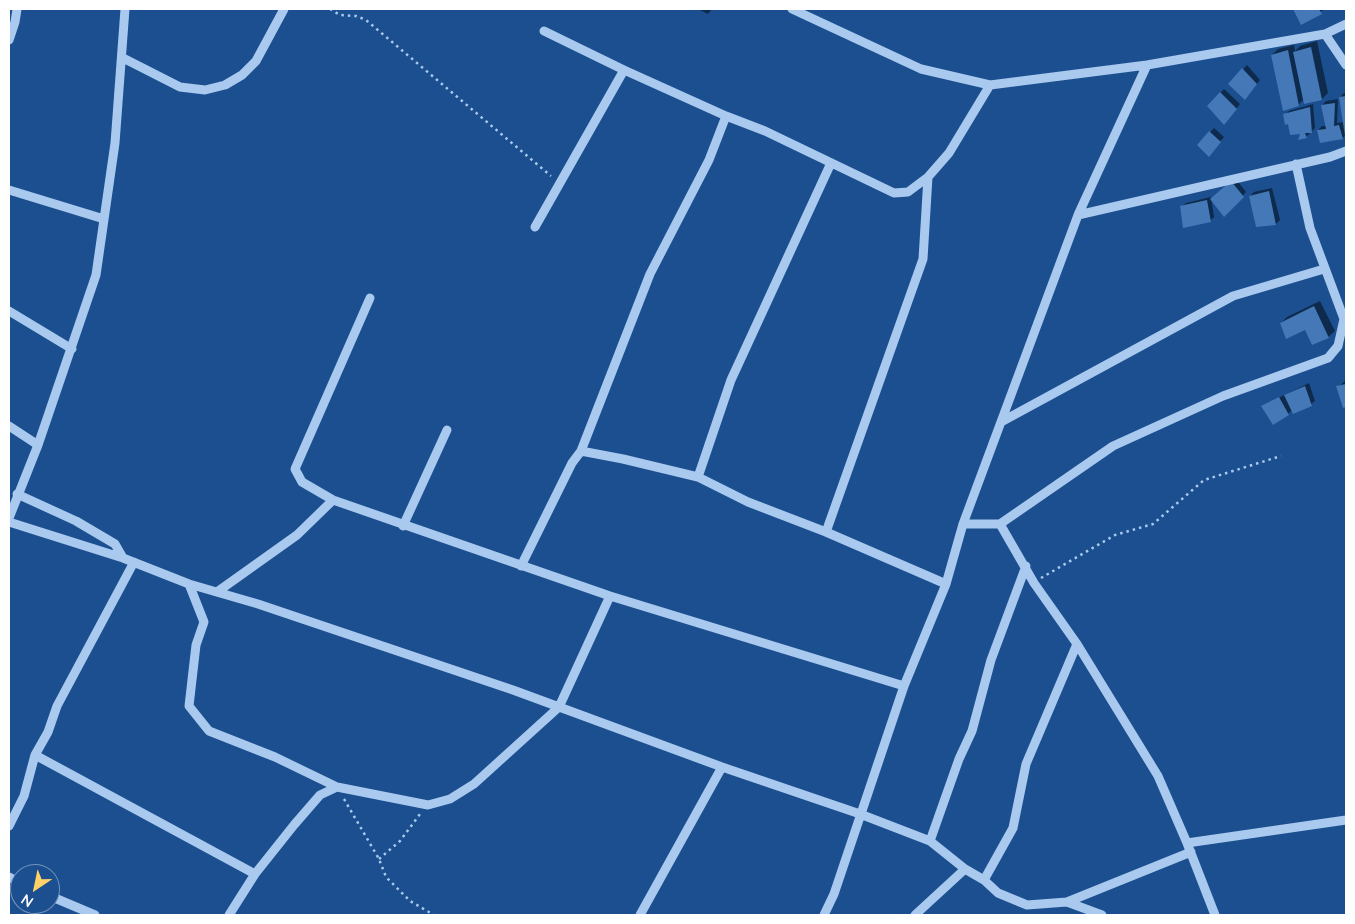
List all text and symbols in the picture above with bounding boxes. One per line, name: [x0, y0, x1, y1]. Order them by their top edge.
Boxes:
north arrow: [10, 864, 60, 914]
text: N: [18, 891, 36, 911]

